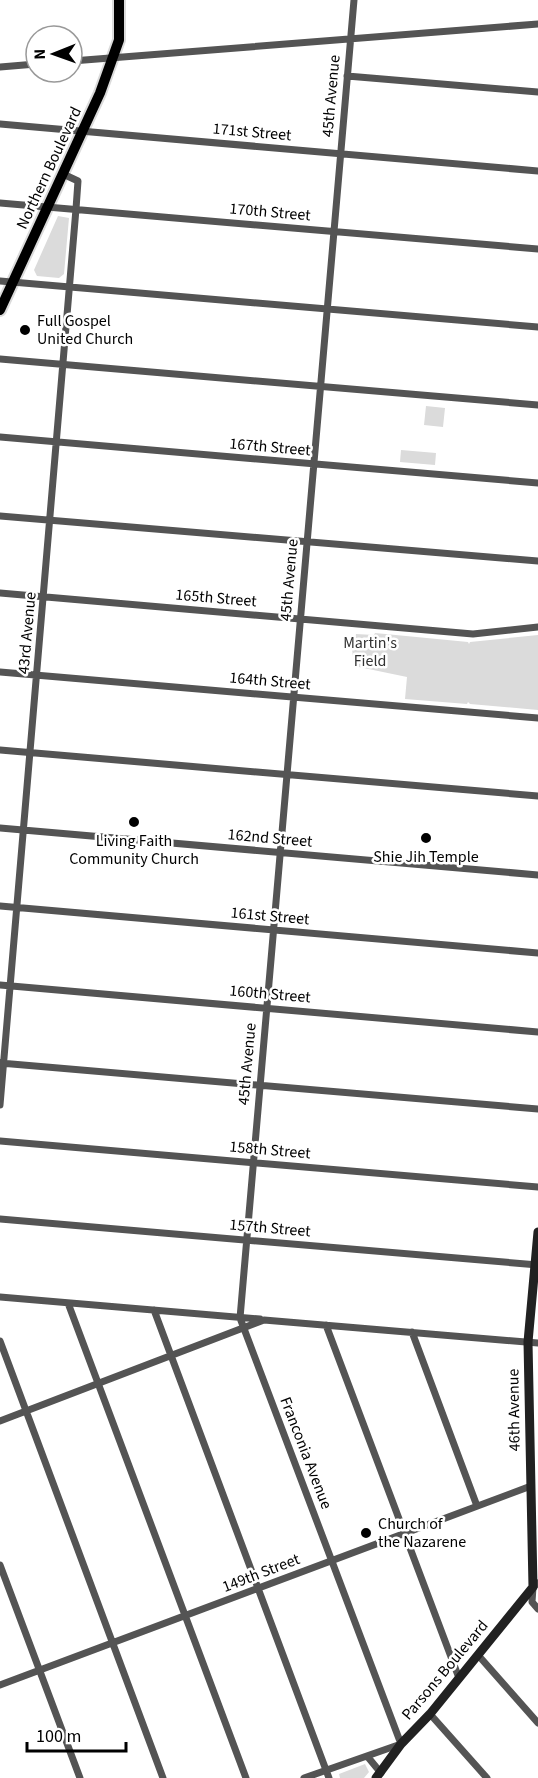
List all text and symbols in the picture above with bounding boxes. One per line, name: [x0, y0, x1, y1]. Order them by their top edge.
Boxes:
north arrow: [24, 24, 84, 84]
text: N: [29, 49, 51, 60]
street label: 45th Avenue: [316, 54, 346, 138]
street label: Northern Boulevard: [11, 103, 87, 233]
street label: 171st Street: [212, 118, 293, 146]
street label: 170th Street: [229, 198, 312, 227]
place label: Full Gospel United Church: [37, 310, 133, 350]
marker: Full Gospel United Church: [18, 323, 32, 337]
street label: 167th Street: [229, 433, 312, 462]
street label: 45th Avenue: [274, 538, 304, 622]
street label: 165th Street: [175, 584, 258, 613]
street label: 43rd Avenue: [12, 591, 42, 675]
park label: Martin's Field: [343, 632, 397, 672]
street label: 164th Street: [229, 667, 312, 696]
marker: Living Faith Community Church: [127, 815, 141, 829]
street label: 162nd Street: [227, 823, 314, 853]
place label: Living Faith Community Church: [69, 830, 199, 870]
marker: Shie Jih Temple: [419, 831, 433, 845]
place label: Shie Jih Temple: [373, 846, 479, 868]
street label: 161st Street: [230, 902, 311, 930]
street label: 160th Street: [229, 980, 312, 1009]
street label: 45th Avenue: [232, 1022, 262, 1106]
street label: 158th Street: [229, 1136, 312, 1165]
street label: 157th Street: [229, 1214, 312, 1243]
street label: 46th Avenue: [502, 1368, 526, 1451]
street label: Franconia Avenue: [275, 1394, 338, 1512]
place label: Church of the Nazarene: [378, 1513, 466, 1553]
marker: Church of the Nazarene: [359, 1526, 373, 1540]
street label: 149th Street: [219, 1548, 303, 1598]
street label: Parsons Boulevard: [397, 1615, 493, 1725]
scale bar: [27, 1715, 126, 1753]
text: 100 m: [36, 1724, 81, 1749]

